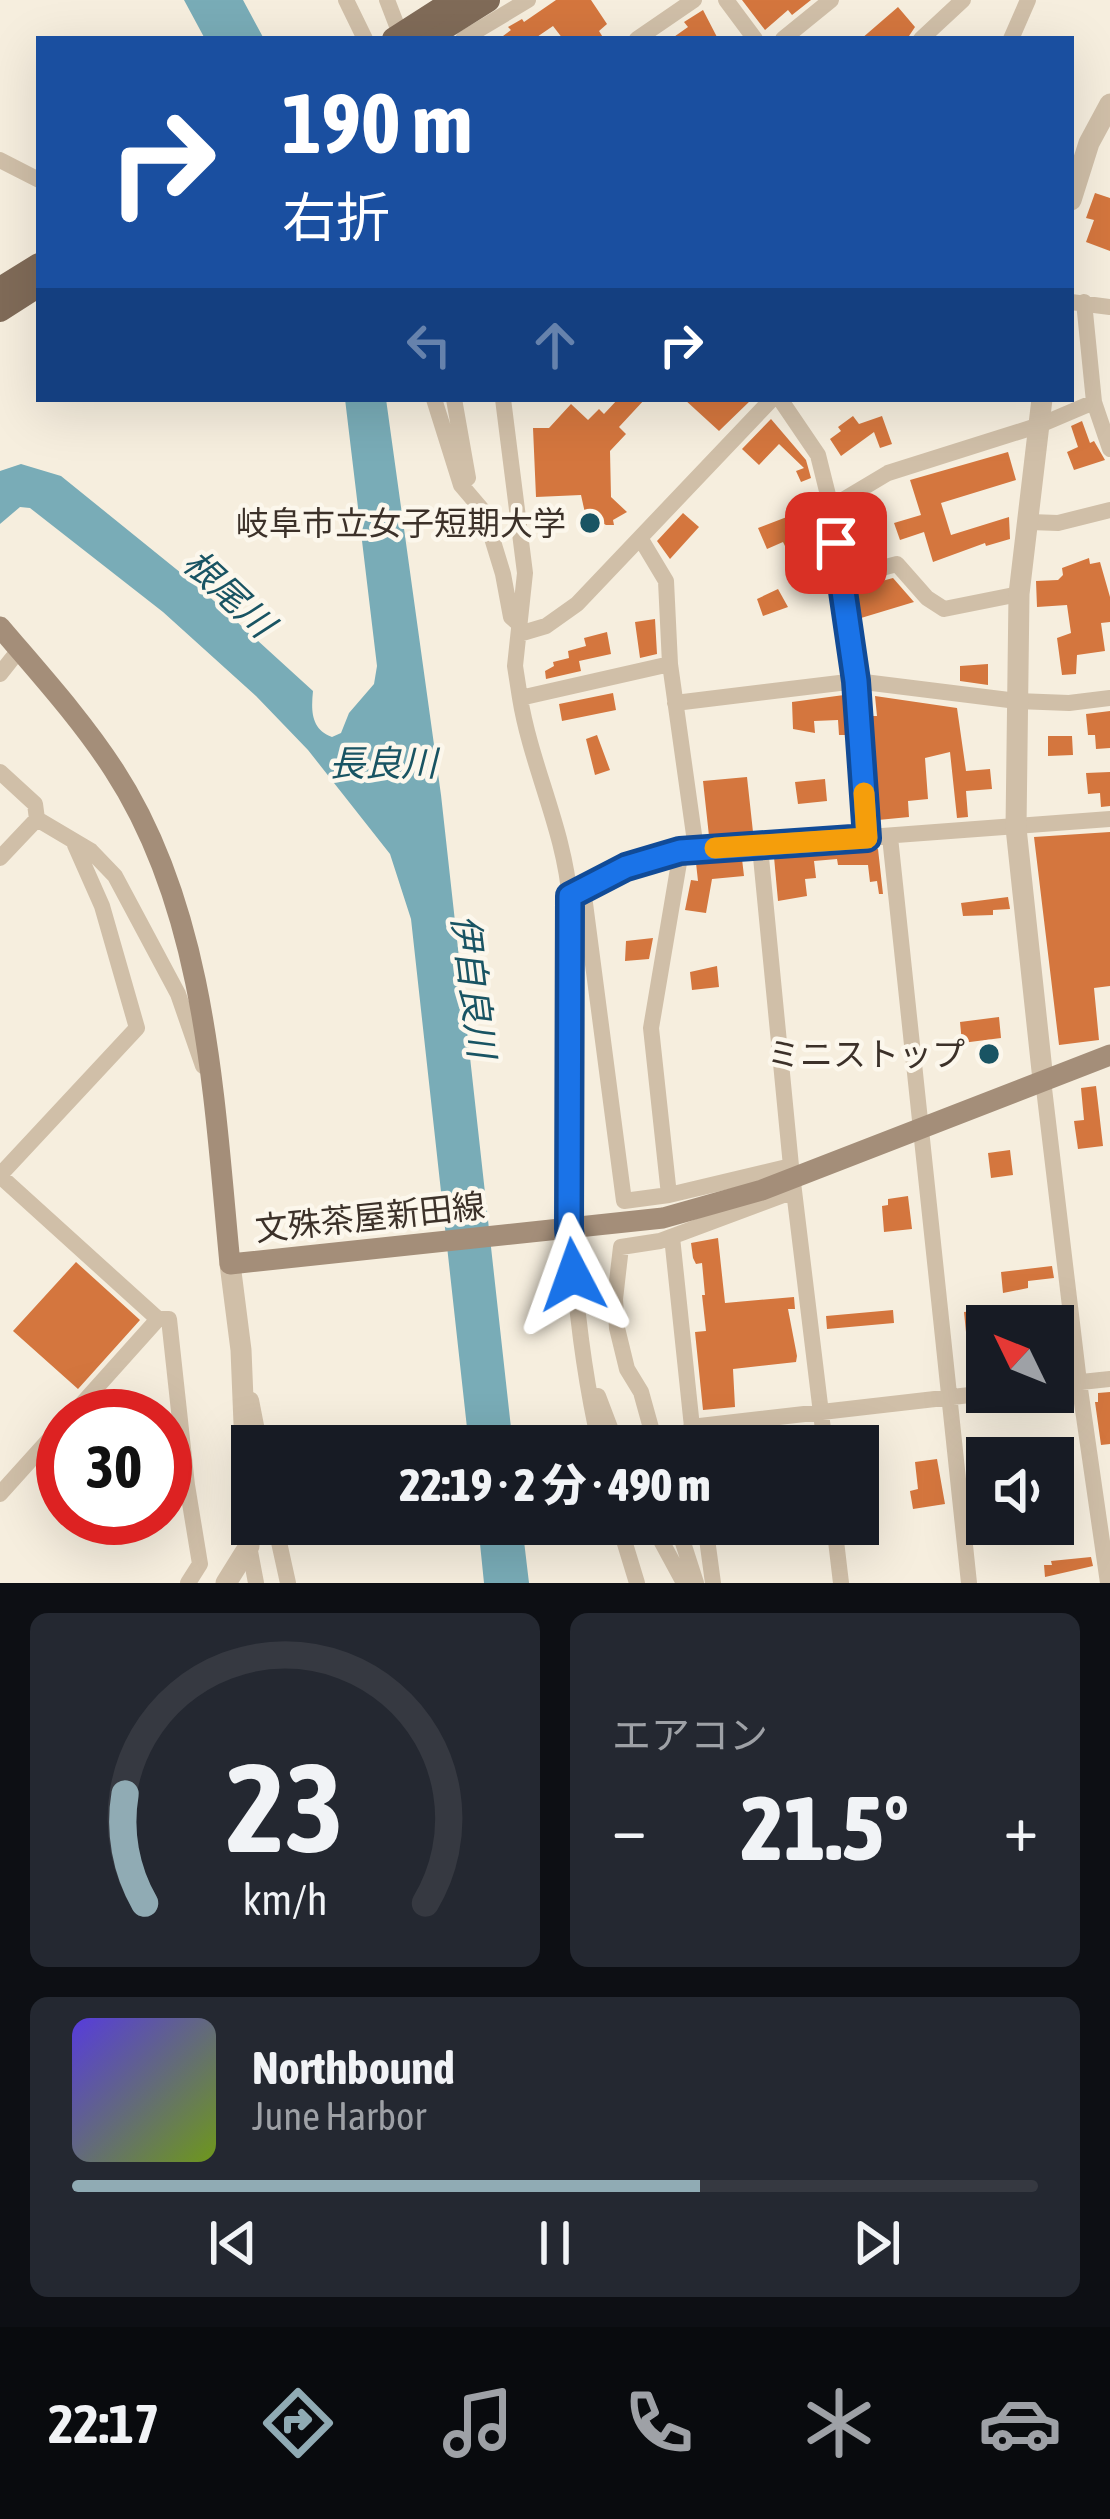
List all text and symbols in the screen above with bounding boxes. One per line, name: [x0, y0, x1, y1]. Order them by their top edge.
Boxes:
text: 190 m: [282, 75, 472, 171]
icon: right: [84, 84, 240, 240]
text: 右折: [282, 187, 390, 248]
icon: left: [396, 312, 462, 378]
icon: ahead: [522, 312, 588, 378]
icon: right: [648, 312, 714, 378]
pin: [785, 492, 887, 594]
place label: 岐阜市立女子短期大学: [236, 504, 566, 542]
marker: 岐阜市立女子短期大学: [577, 510, 603, 536]
icon: arrive: [803, 510, 869, 576]
water label: 根尾川: [175, 541, 286, 648]
water label: 長良川: [329, 742, 441, 784]
water label: 伊自良川: [444, 912, 504, 1064]
place label: ミニストップ: [767, 1035, 965, 1073]
marker: ミニストップ: [976, 1041, 1002, 1067]
street label: 文殊茶屋新田線: [253, 1186, 487, 1248]
position arrow: [510, 1212, 636, 1338]
north arrow: [966, 1305, 1074, 1413]
map controls: [966, 1305, 1074, 1545]
speed limit sign: 30: [36, 1389, 192, 1545]
button: sound: [966, 1437, 1074, 1545]
text: 22:19 · 2 分 · 490 m: [400, 1459, 710, 1511]
text: エアコン: [612, 1713, 768, 1757]
text: 23: [226, 1735, 344, 1878]
text: 21.5°: [741, 1776, 909, 1879]
text: −: [612, 1789, 646, 1865]
text: +: [1004, 1789, 1038, 1865]
text: km/h: [242, 1875, 328, 1924]
text: Northbound: [252, 2042, 455, 2094]
text: June Harbor: [252, 2094, 426, 2138]
icon: previous: [200, 2210, 266, 2276]
icon: pause: [522, 2210, 588, 2276]
icon: next: [844, 2210, 910, 2276]
icon: directions: [256, 2381, 340, 2465]
icon: music: [436, 2381, 520, 2465]
icon: phone: [617, 2381, 701, 2465]
icon: climate: [797, 2381, 881, 2465]
icon: car: [978, 2381, 1062, 2465]
text: 22:17: [48, 2393, 159, 2454]

